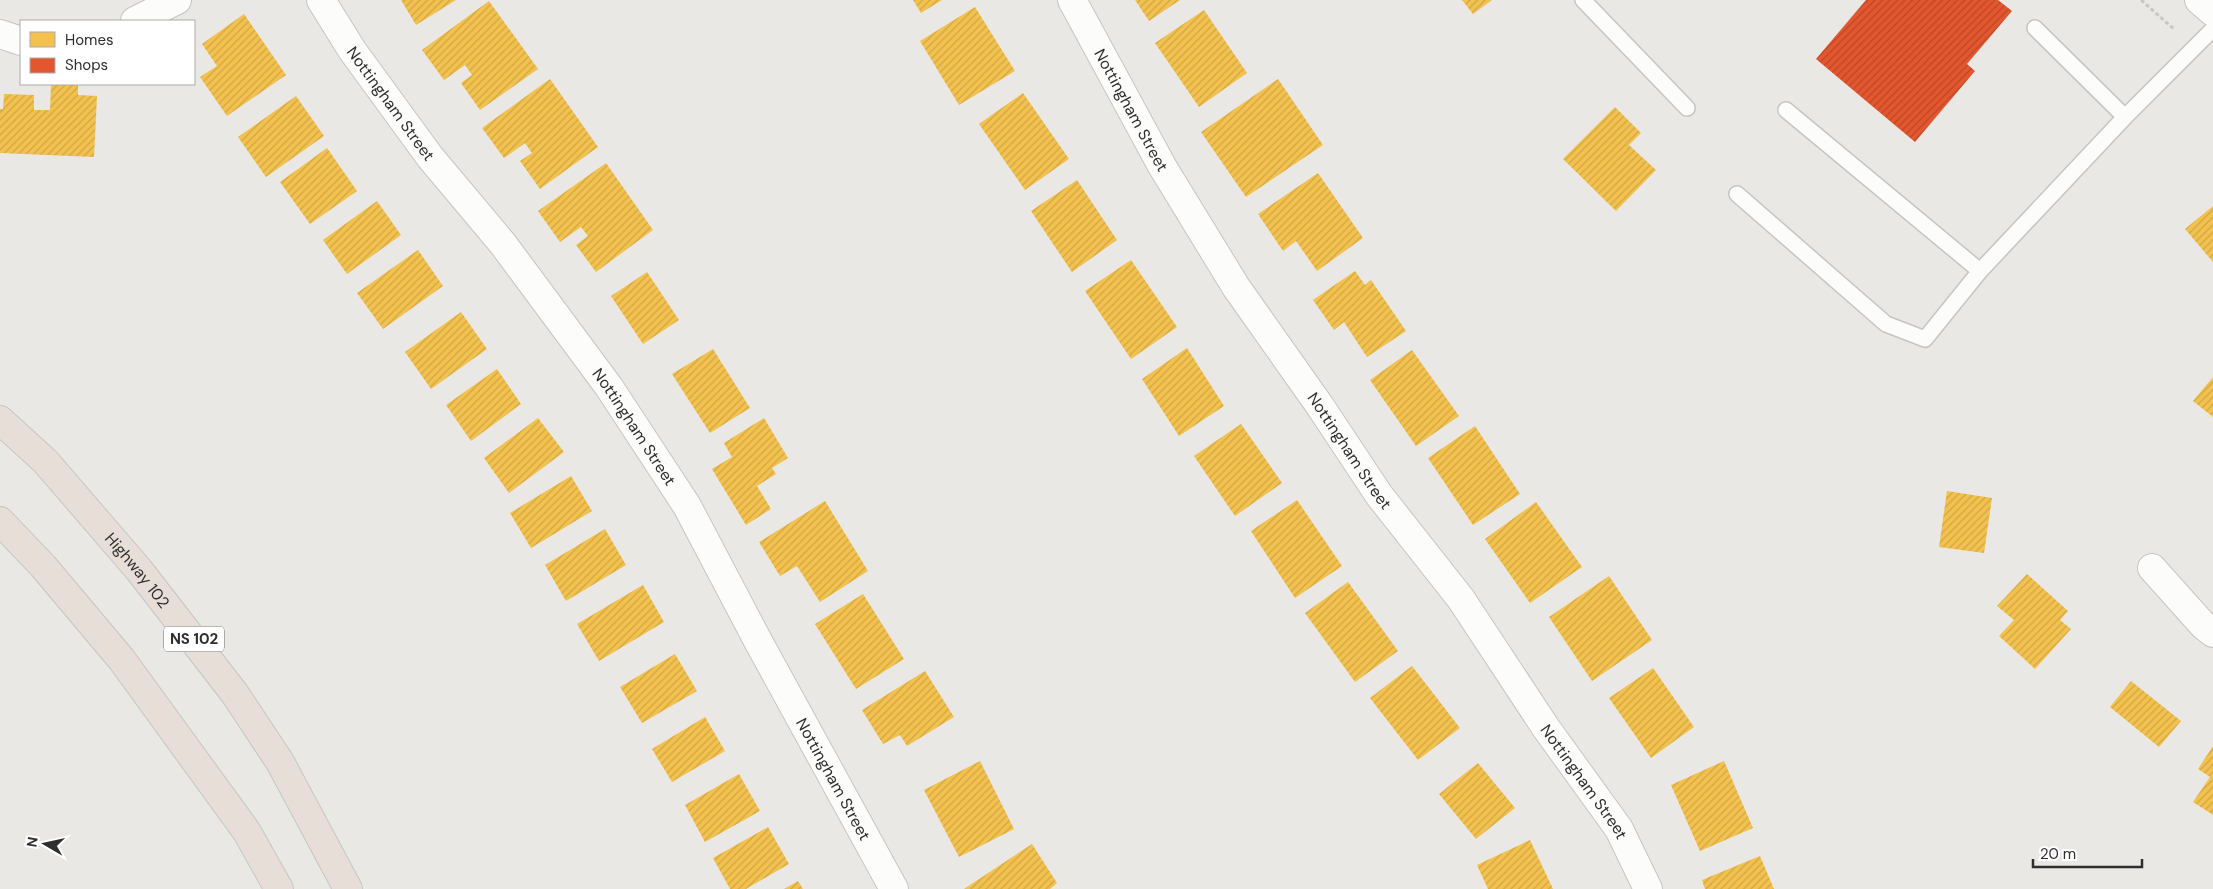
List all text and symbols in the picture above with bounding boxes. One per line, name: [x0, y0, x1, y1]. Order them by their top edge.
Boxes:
legend: [20, 20, 195, 85]
text: Homes: [65, 30, 114, 50]
street label: Nottingham Street: [342, 42, 440, 165]
street label: Nottingham Street: [1090, 45, 1173, 175]
text: Shops: [65, 55, 108, 75]
street label: Nottingham Street: [588, 364, 681, 489]
street label: Nottingham Street: [1303, 388, 1397, 513]
street label: Highway 102: [101, 528, 175, 612]
road number: NS 102: [164, 626, 224, 652]
street label: Nottingham Street: [792, 714, 876, 844]
street label: Nottingham Street: [1536, 720, 1633, 842]
north arrow: [20, 819, 70, 869]
text: N: [22, 836, 42, 848]
scale bar: [2033, 836, 2142, 868]
text: 20 m: [2040, 844, 2076, 864]

